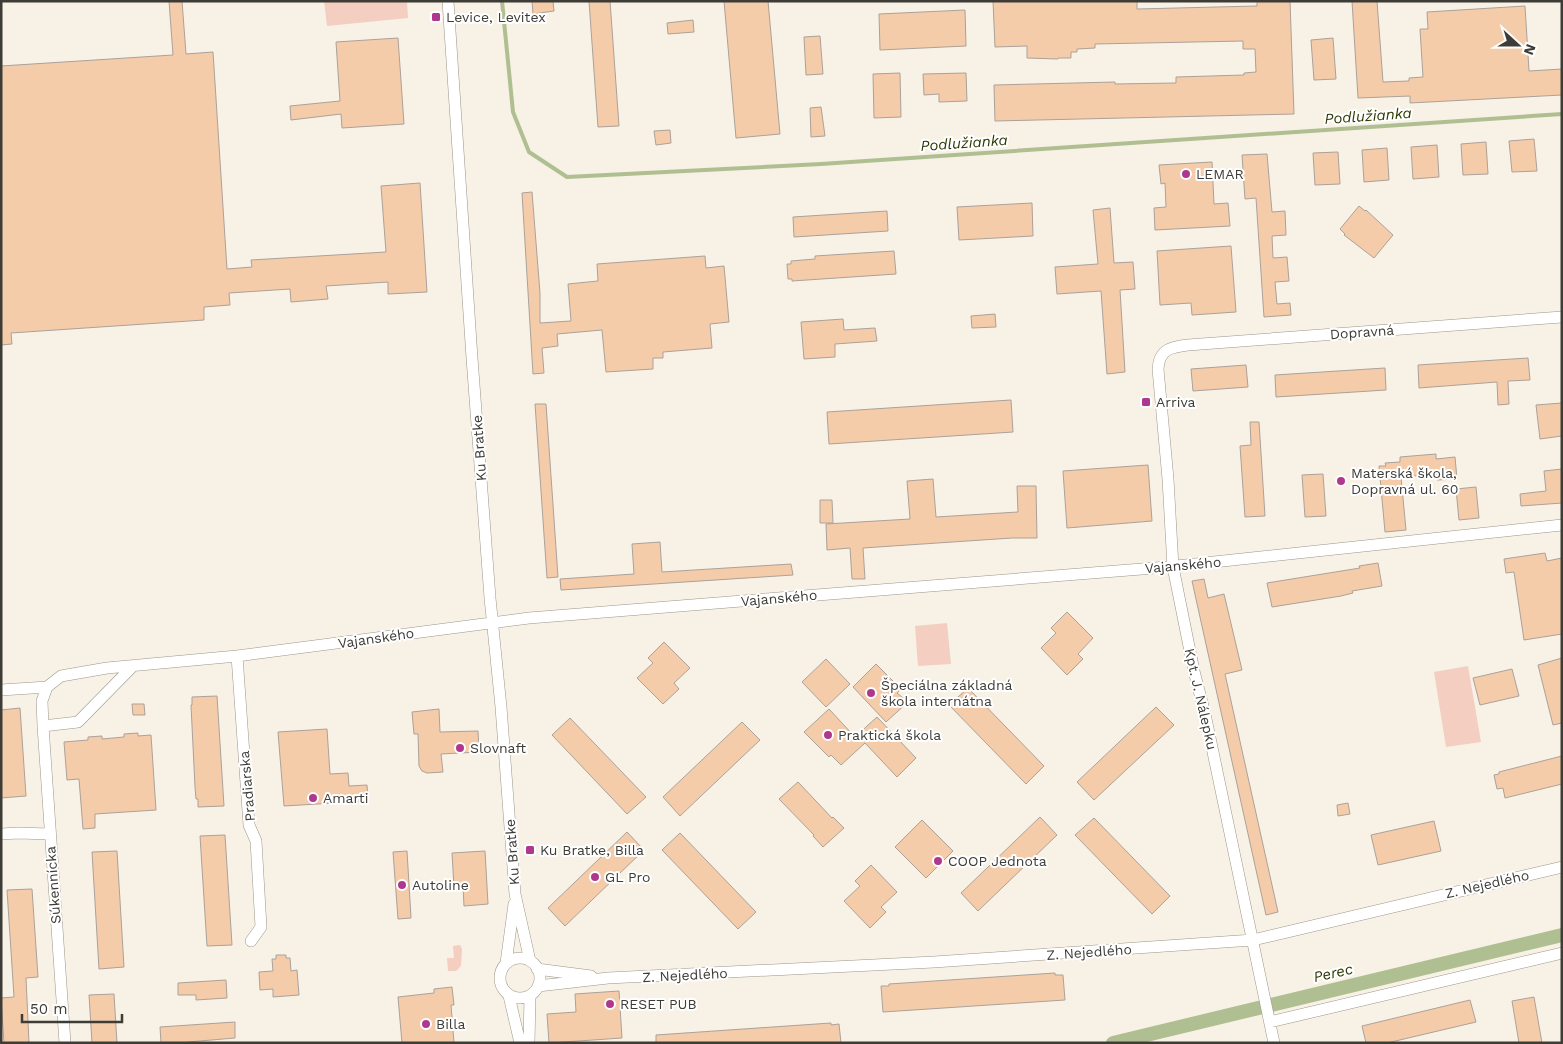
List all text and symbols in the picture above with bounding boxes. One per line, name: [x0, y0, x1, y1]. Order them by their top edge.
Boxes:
place label: Levice, Levitex: [446, 9, 546, 25]
marker: Levice, Levitex: [430, 11, 442, 23]
north arrow: [1493, 20, 1543, 70]
text: N: [1521, 42, 1539, 57]
water label: Podlužianka: [1324, 104, 1412, 128]
water label: Podlužianka: [920, 131, 1008, 155]
place label: LEMAR: [1196, 166, 1244, 182]
marker: LEMAR: [1180, 168, 1192, 180]
street label: Dopravná: [1329, 322, 1395, 342]
place label: Arriva: [1156, 394, 1195, 410]
marker: Arriva: [1140, 396, 1152, 408]
street label: Ku Bratke: [469, 414, 489, 482]
place label: Materská škola, Dopravná ul. 60: [1351, 465, 1458, 497]
marker: Materská škola, Dopravná ul. 60: [1335, 475, 1347, 487]
street label: Vajanského: [1144, 554, 1222, 576]
street label: Vajanského: [740, 587, 818, 609]
street label: Vajanského: [337, 625, 415, 651]
street label: Kpt. J. Nálepku: [1182, 647, 1220, 751]
place label: Špeciálna základná škola internátna: [881, 677, 1013, 709]
marker: Špeciálna základná škola internátna: [865, 687, 877, 699]
place label: Praktická škola: [838, 727, 941, 743]
marker: Praktická škola: [822, 729, 834, 741]
place label: Slovnaft: [470, 740, 526, 756]
marker: Slovnaft: [454, 742, 466, 754]
street label: Pradiarska: [236, 750, 258, 822]
place label: Amarti: [323, 790, 368, 806]
marker: Amarti: [307, 792, 319, 804]
street label: Ku Bratke: [502, 818, 522, 886]
place label: Ku Bratke, Billa: [540, 842, 644, 858]
marker: Ku Bratke, Billa: [524, 844, 536, 856]
street label: Súkennícka: [42, 846, 64, 924]
place label: COOP Jednota: [948, 853, 1047, 869]
marker: COOP Jednota: [932, 855, 944, 867]
street label: Z. Nejedlého: [1444, 867, 1530, 901]
place label: GL Pro: [605, 869, 650, 885]
marker: GL Pro: [589, 871, 601, 883]
place label: Autoline: [412, 877, 469, 893]
marker: Autoline: [396, 879, 408, 891]
street label: Z. Nejedlého: [1046, 941, 1132, 963]
water label: Perec: [1312, 960, 1354, 986]
street label: Z. Nejedlého: [642, 965, 728, 985]
scale bar: [22, 992, 122, 1024]
place label: RESET PUB: [620, 996, 697, 1012]
marker: RESET PUB: [604, 998, 616, 1010]
text: 50 m: [30, 1000, 67, 1018]
place label: Billa: [436, 1016, 465, 1032]
marker: Billa: [420, 1018, 432, 1030]

